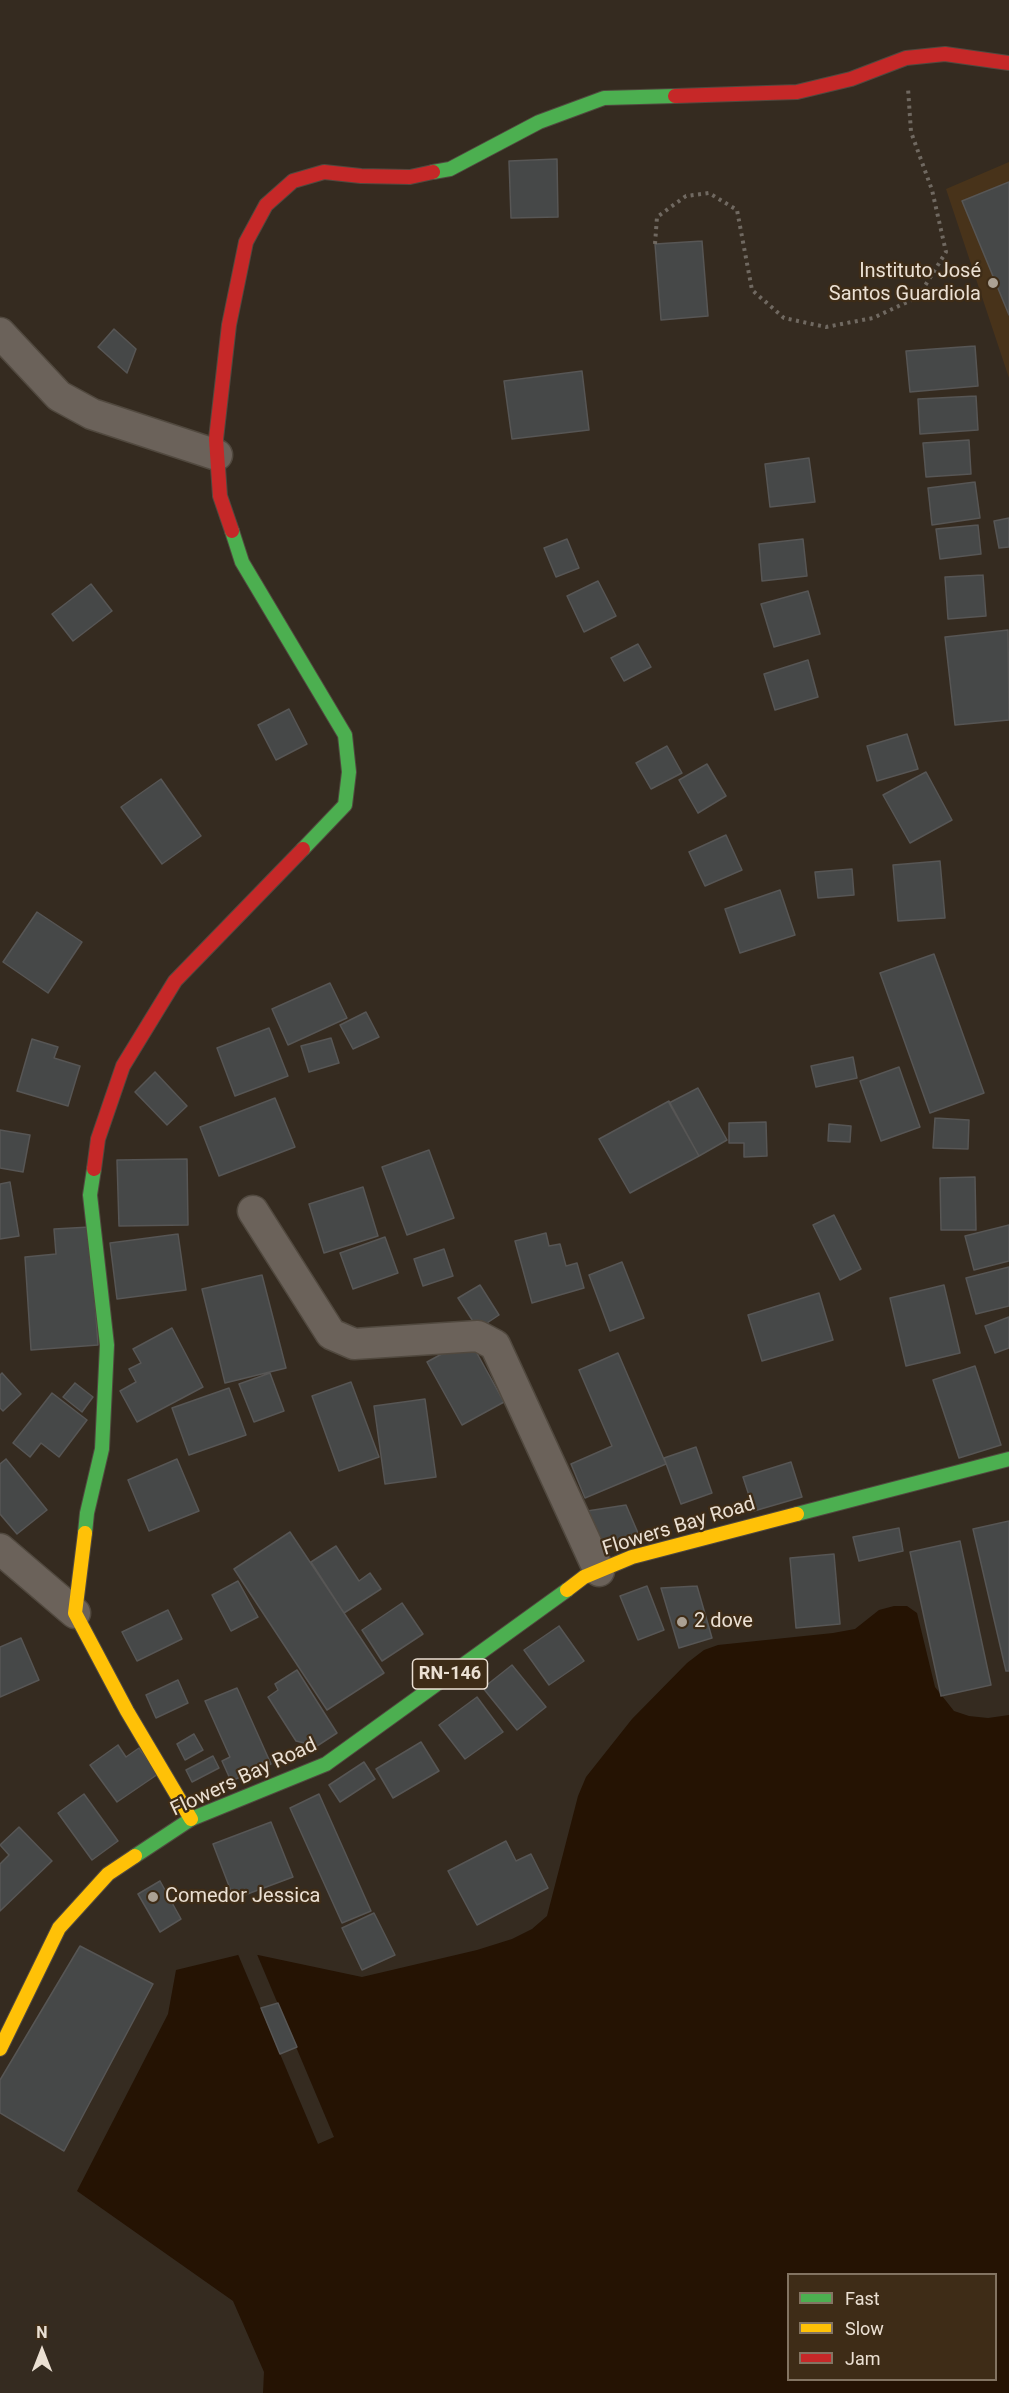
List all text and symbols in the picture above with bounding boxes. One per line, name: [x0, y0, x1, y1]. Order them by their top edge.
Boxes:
place label: Instituto José Santos Guardiola: [829, 260, 981, 307]
marker: Instituto José Santos Guardiola: [986, 276, 1000, 290]
street label: Flowers Bay Road: [600, 1492, 758, 1562]
place label: 2 dove: [694, 1610, 753, 1634]
marker: 2 dove: [675, 1615, 689, 1629]
road number: RN-146: [412, 1659, 488, 1689]
street label: Flowers Bay Road: [167, 1734, 321, 1822]
place label: Comedor Jessica: [165, 1885, 320, 1909]
marker: Comedor Jessica: [146, 1890, 160, 1904]
legend: [787, 2273, 997, 2381]
text: Fast: [845, 2288, 880, 2309]
text: Slow: [845, 2318, 884, 2339]
north arrow: [12, 2321, 72, 2381]
text: N: [36, 2323, 48, 2342]
text: Jam: [845, 2348, 881, 2369]

